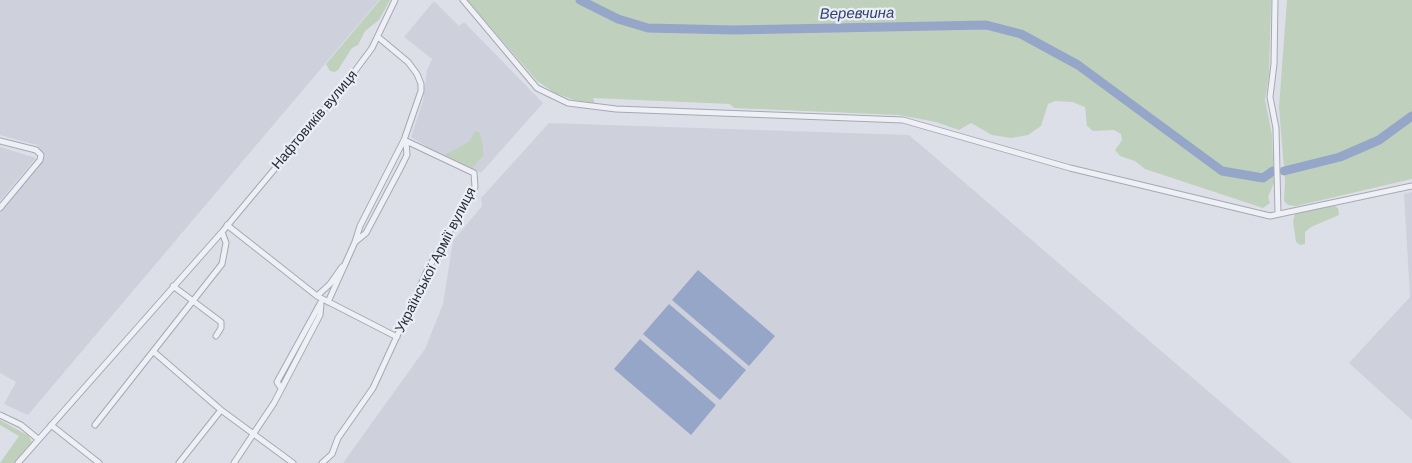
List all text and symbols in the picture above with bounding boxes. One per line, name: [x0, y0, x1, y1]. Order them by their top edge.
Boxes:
water label: Веревчина: [819, 4, 895, 24]
street label: Нафтовиків вулиця: [269, 67, 361, 173]
street label: Української Армії вулиця: [392, 185, 480, 335]

